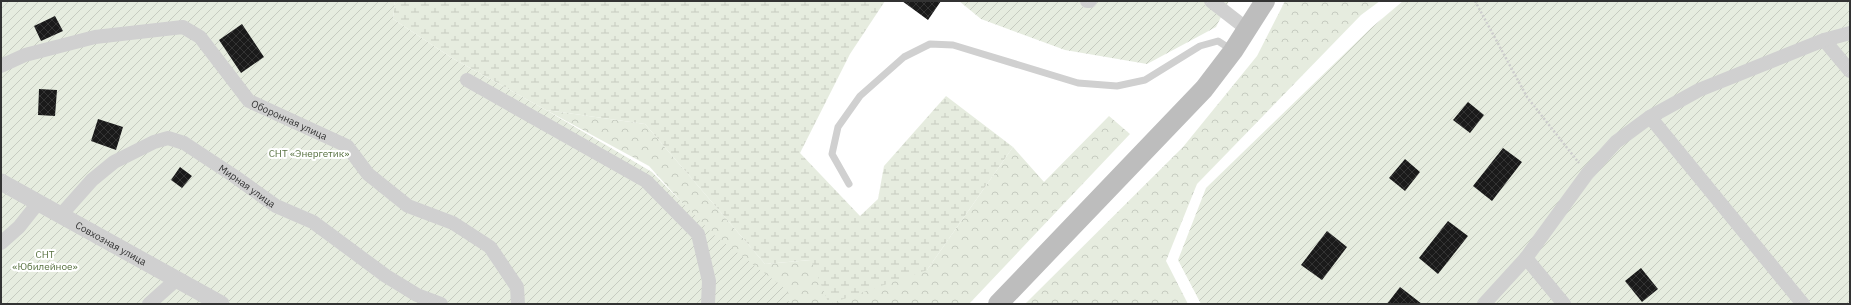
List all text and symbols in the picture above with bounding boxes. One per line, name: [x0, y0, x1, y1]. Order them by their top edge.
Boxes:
street label: Оборонная улица: [249, 96, 330, 143]
park label: СНТ «Энергетик»: [269, 147, 349, 160]
street label: Мирная улица: [216, 161, 279, 211]
street label: Совхозная улица: [73, 218, 150, 268]
park label: СНТ «Юбилейное»: [12, 248, 78, 273]

